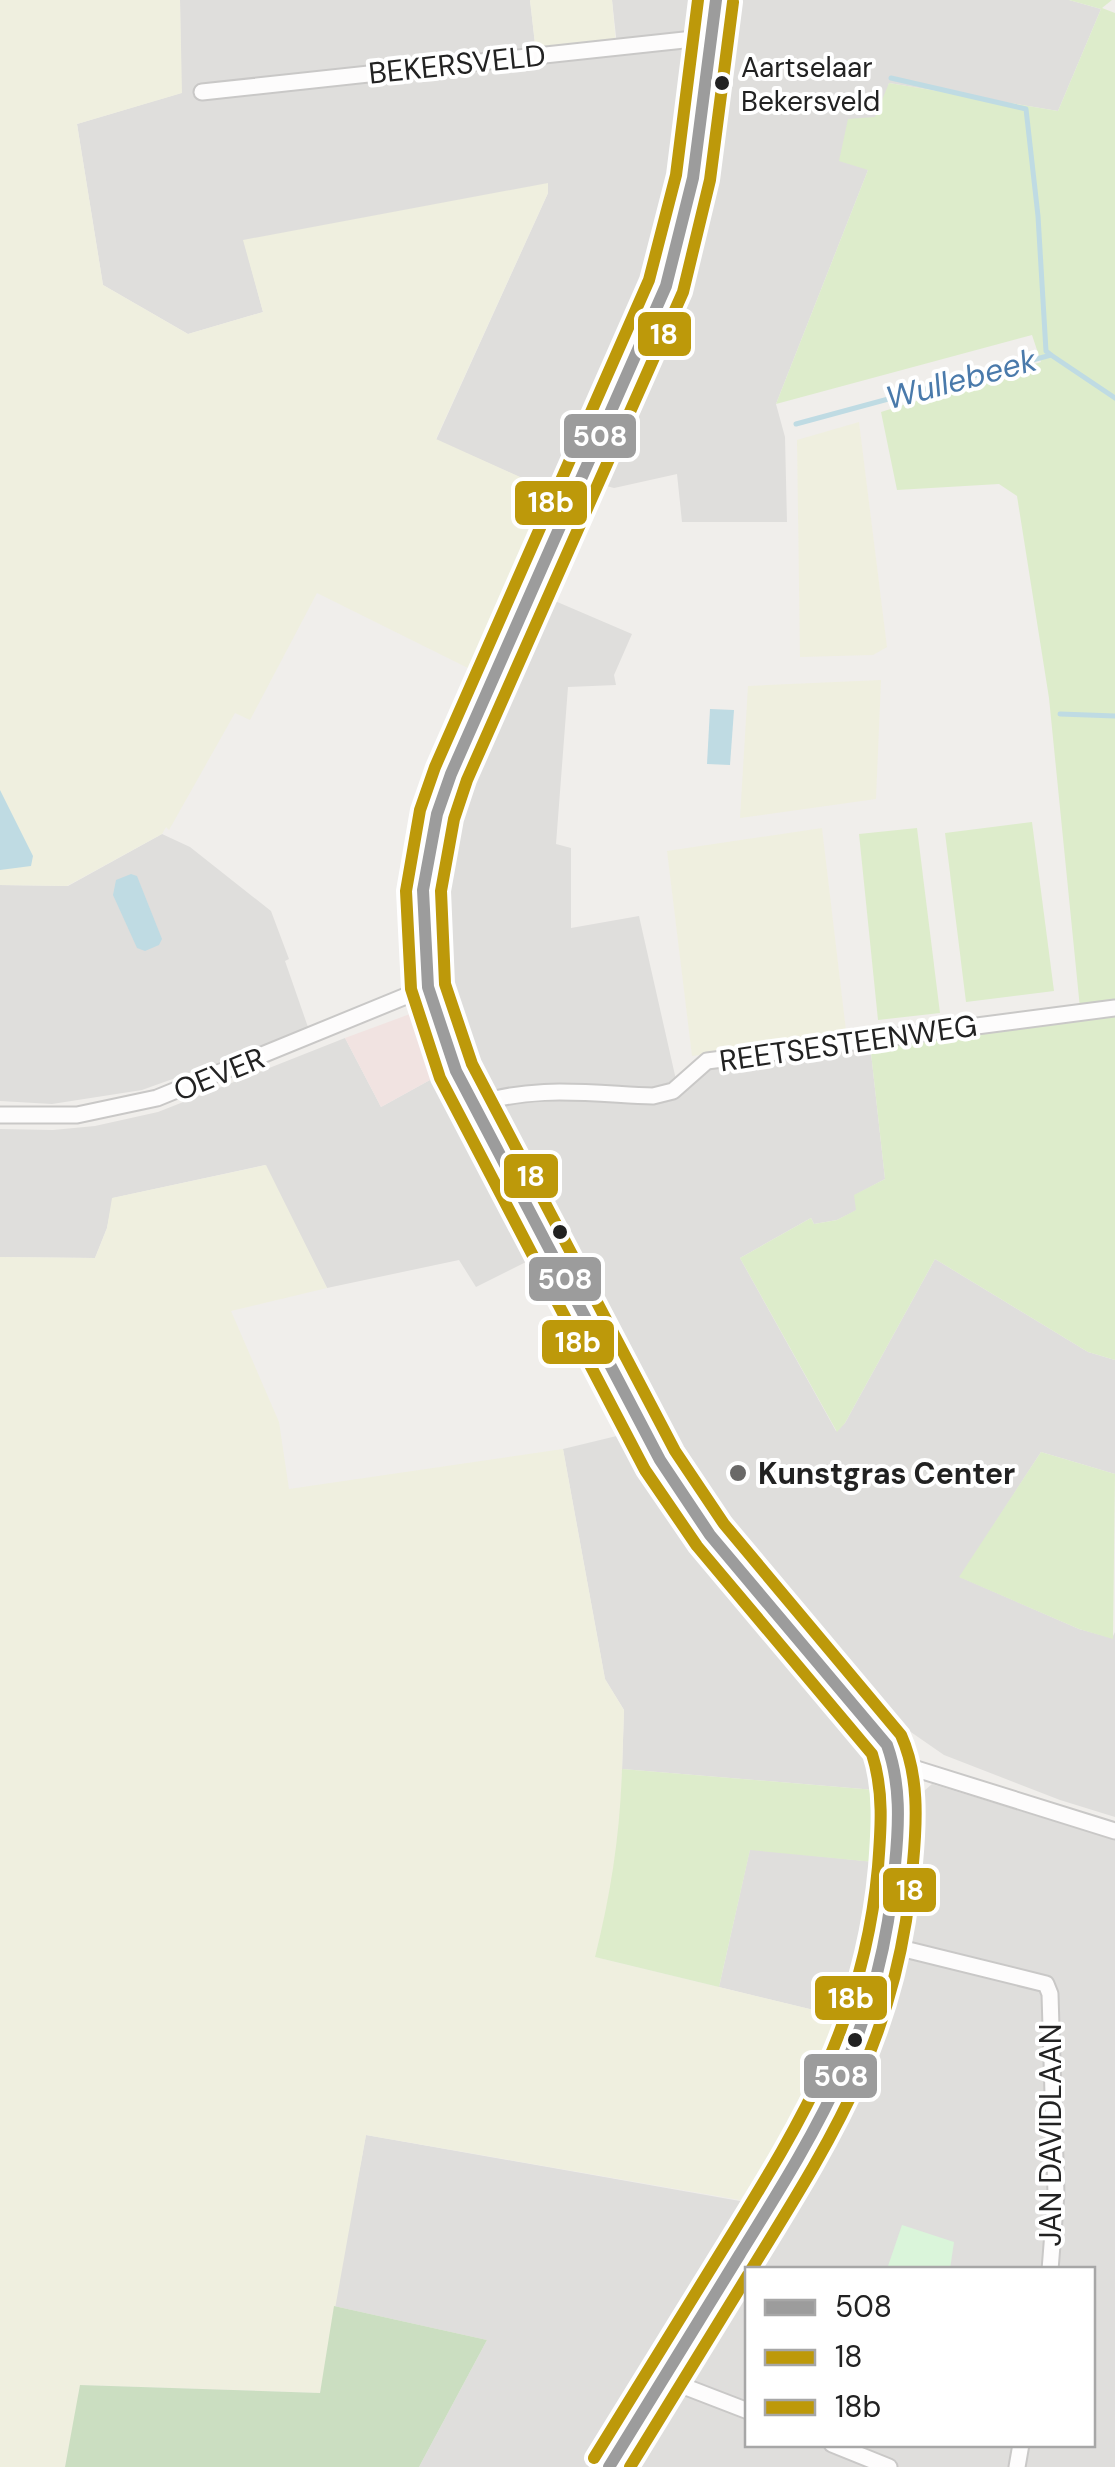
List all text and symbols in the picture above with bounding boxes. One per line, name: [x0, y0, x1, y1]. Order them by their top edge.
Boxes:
street label: BEKERSVELD: [367, 35, 547, 93]
place label: Aartselaar Bekersveld: [741, 49, 880, 120]
marker: Aartselaar Bekersveld: [712, 73, 732, 93]
line badge: 18: [636, 310, 693, 358]
text: 18: [650, 316, 678, 353]
water label: Wullebeek: [881, 339, 1042, 419]
line badge: 508: [562, 412, 638, 460]
text: 508: [573, 418, 627, 455]
line badge: 18b: [513, 479, 589, 527]
text: 18b: [528, 484, 574, 521]
street label: REETSESTEENWEG: [717, 1006, 979, 1080]
street label: OEVER: [168, 1038, 270, 1110]
line badge: 18: [502, 1152, 560, 1200]
text: 18: [517, 1158, 545, 1195]
unlabelled marker: [550, 1222, 570, 1242]
line badge: 508: [527, 1255, 603, 1303]
text: 508: [538, 1261, 592, 1298]
line badge: 18b: [540, 1318, 616, 1366]
text: 18b: [555, 1324, 601, 1361]
place label: Kunstgras Center: [758, 1454, 1015, 1493]
marker: Kunstgras Center: [727, 1462, 749, 1484]
line badge: 18: [881, 1866, 938, 1914]
text: 18: [896, 1872, 924, 1909]
line badge: 18b: [813, 1974, 889, 2022]
text: 18b: [828, 1980, 874, 2017]
street label: JAN DAVIDLAAN: [1031, 2023, 1070, 2247]
unlabelled marker: [845, 2030, 865, 2050]
line badge: 508: [802, 2052, 879, 2100]
text: 508: [814, 2058, 868, 2095]
legend: [745, 2267, 1095, 2447]
text: 508: [835, 2287, 892, 2326]
text: 18: [835, 2337, 863, 2376]
text: 18b: [835, 2387, 881, 2426]

